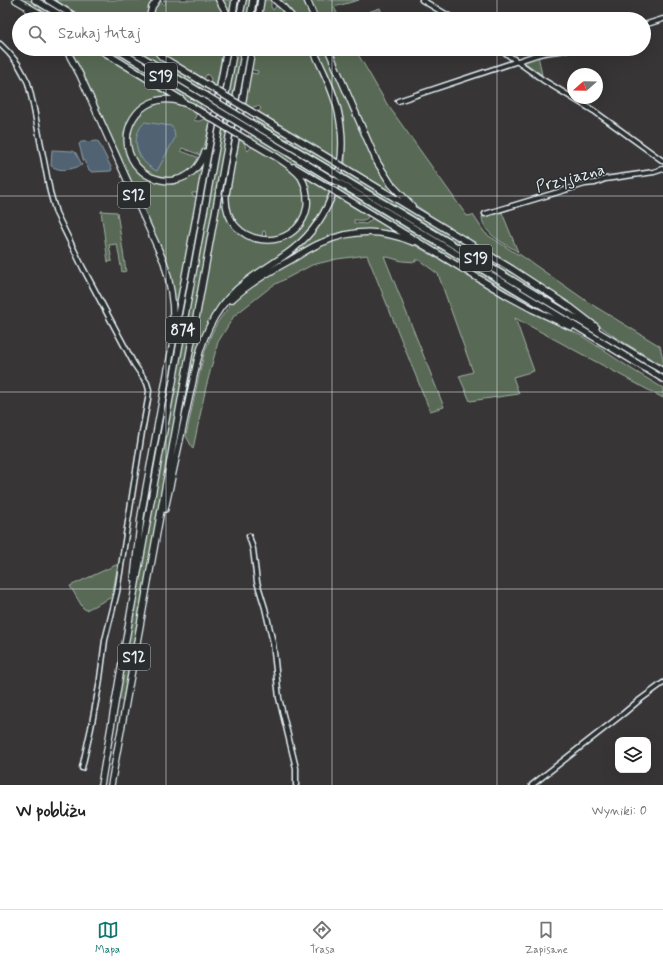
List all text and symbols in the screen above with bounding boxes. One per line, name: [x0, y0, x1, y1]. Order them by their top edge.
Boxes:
search box: [12, 12, 651, 56]
icon: search: [26, 23, 48, 45]
text: Szukaj tutaj: [58, 24, 141, 44]
road number: S19: [145, 63, 177, 89]
north arrow: [567, 68, 603, 104]
street label: Przyjazna: [534, 159, 607, 198]
road number: S12: [118, 182, 150, 208]
road number: S19: [460, 245, 492, 271]
road number: 874: [166, 317, 200, 343]
road number: S12: [118, 644, 150, 670]
map controls: [615, 737, 651, 773]
button: layers: [615, 737, 651, 773]
text: W pobliżu: [16, 800, 85, 822]
text: Wyniki: 0: [592, 803, 647, 820]
tab: Mapa: [95, 919, 120, 957]
tab: Trasa: [310, 919, 335, 957]
tab: Zapisane: [525, 919, 568, 957]

